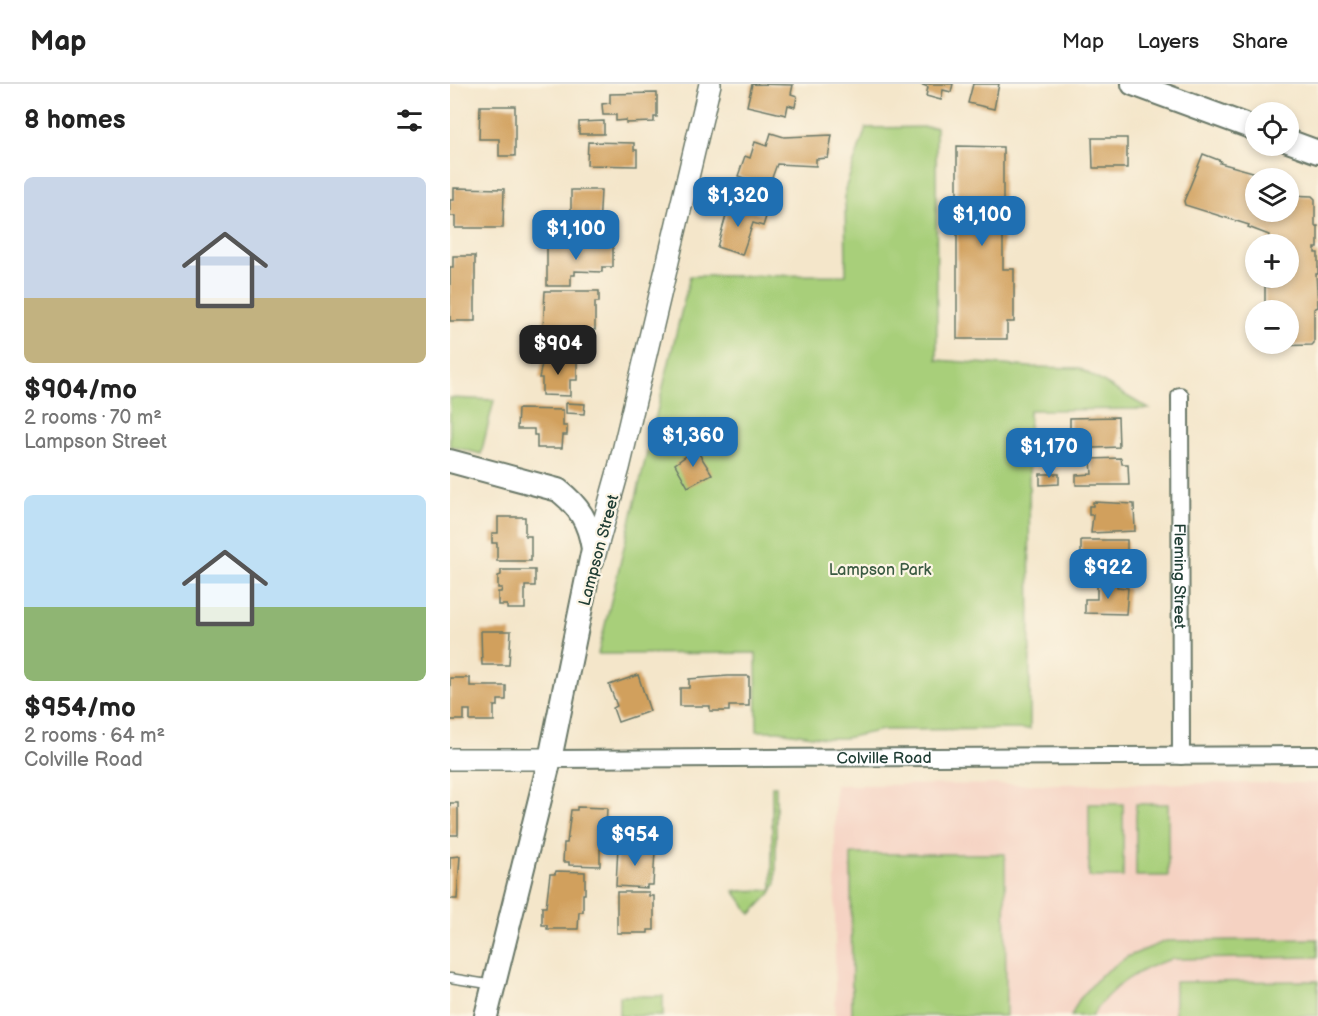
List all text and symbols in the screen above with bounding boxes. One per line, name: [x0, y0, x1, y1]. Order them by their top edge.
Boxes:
text: Map: [30, 25, 86, 58]
text: Map: [1062, 29, 1104, 54]
text: Layers: [1137, 29, 1199, 54]
text: Share: [1232, 29, 1288, 54]
map controls: [1245, 102, 1299, 354]
button: locate: [1245, 102, 1299, 156]
icon: filters: [393, 104, 426, 137]
text: 8 homes: [24, 105, 126, 136]
button: layers: [1245, 168, 1299, 222]
pin: $1,320: [689, 177, 787, 228]
text: $1,320: [707, 184, 769, 208]
pin: $1,100: [933, 196, 1031, 247]
text: $1,100: [952, 203, 1012, 227]
pin: $1,100: [527, 210, 625, 261]
icon: home: [171, 216, 279, 324]
text: $1,100: [546, 217, 606, 241]
button: +: [1245, 234, 1299, 288]
button: −: [1245, 300, 1299, 354]
pin: $904: [522, 325, 594, 376]
text: $904: [533, 332, 583, 356]
text: $904/mo: [24, 375, 137, 406]
text: 2 rooms · 70 m²: [24, 406, 162, 430]
pin: $1,360: [644, 417, 742, 468]
text: $1,360: [662, 424, 724, 448]
pin: $1,170: [1000, 428, 1098, 479]
text: Lampson Street: [24, 430, 167, 454]
text: $1,170: [1020, 435, 1078, 459]
street label: Lampson Street: [575, 493, 623, 608]
street label: Fleming Street: [1169, 523, 1189, 629]
icon: home: [171, 534, 279, 642]
pin: $922: [1072, 549, 1144, 600]
text: $922: [1084, 556, 1132, 580]
park label: Lampson Park: [829, 561, 932, 580]
text: $954/mo: [24, 693, 136, 724]
text: 2 rooms · 64 m²: [24, 724, 165, 748]
text: Colville Road: [24, 748, 143, 772]
street label: Colville Road: [836, 749, 932, 769]
pin: $954: [599, 816, 671, 867]
text: $954: [611, 823, 659, 847]

